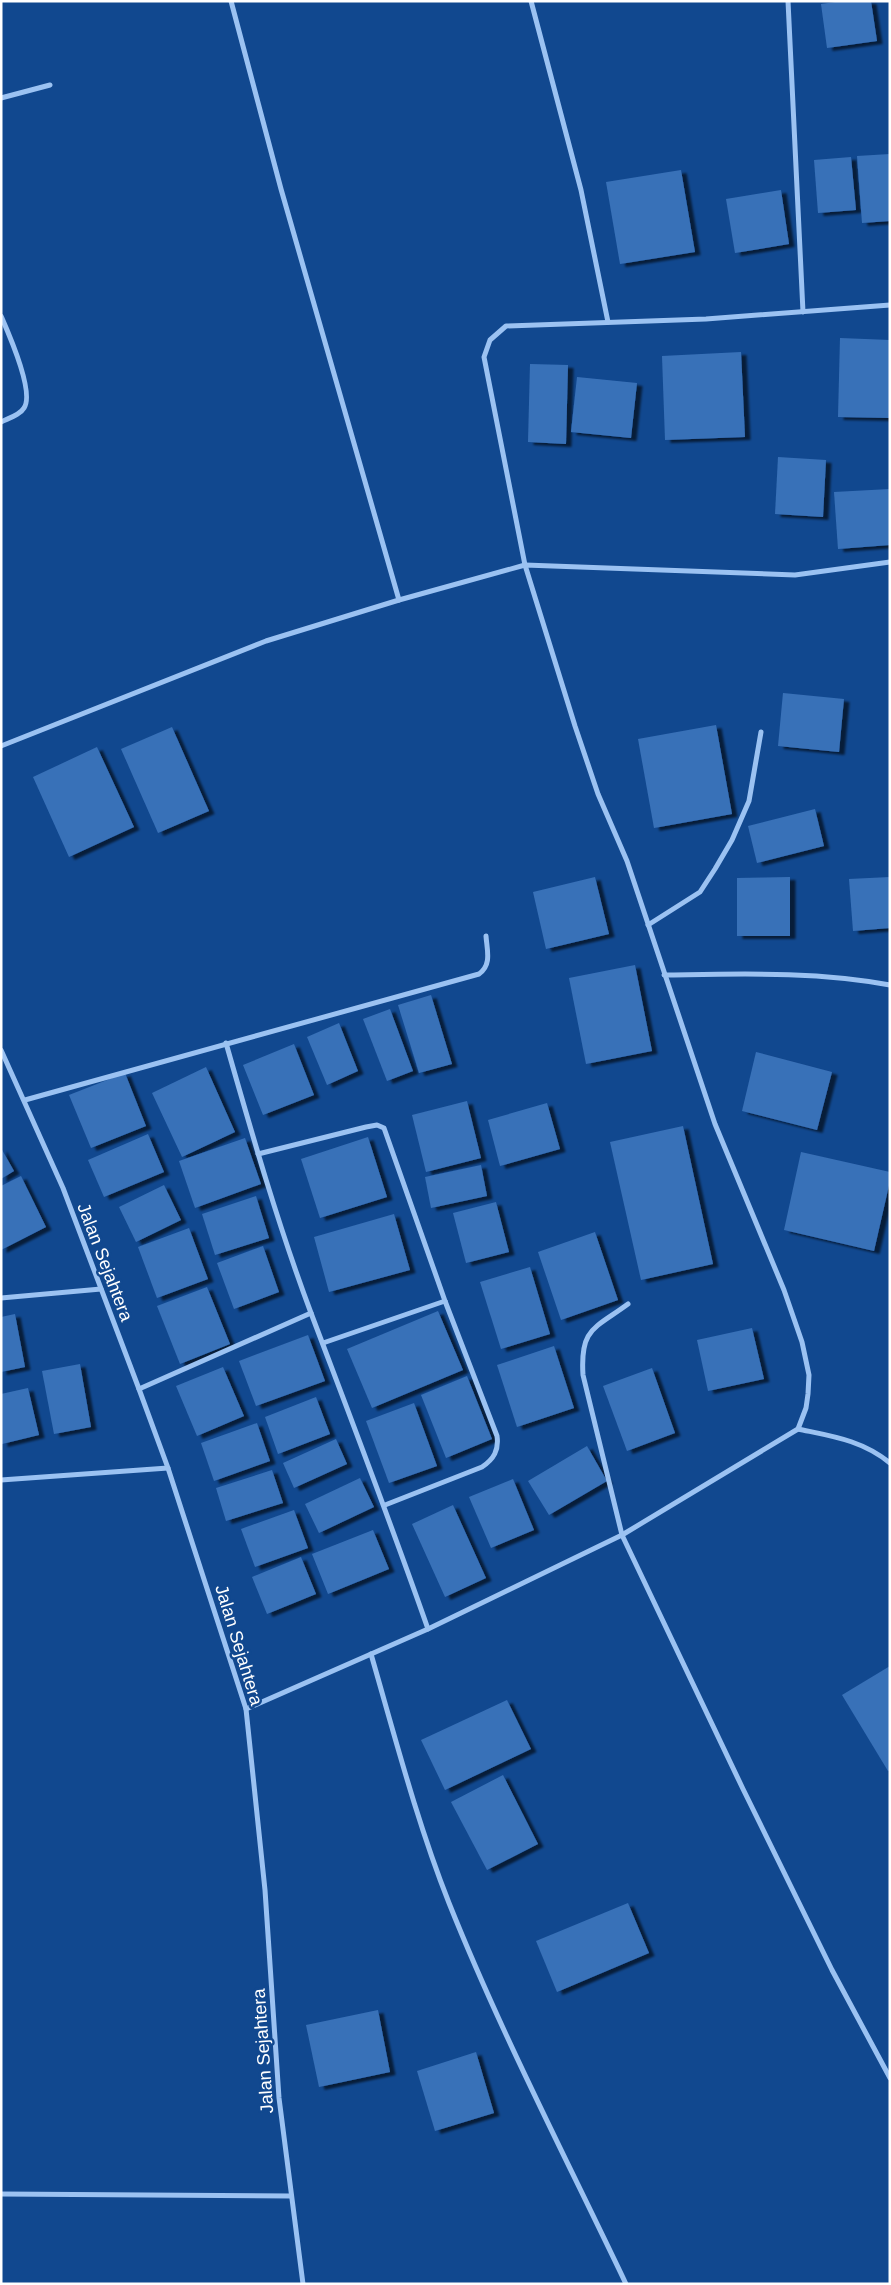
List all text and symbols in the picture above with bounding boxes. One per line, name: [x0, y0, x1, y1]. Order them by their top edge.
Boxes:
street label: Jalan Sejahtera: [73, 1200, 137, 1325]
street label: Jalan Sejahtera: [211, 1582, 267, 1709]
street label: Jalan Sejahtera: [249, 1987, 277, 2114]

